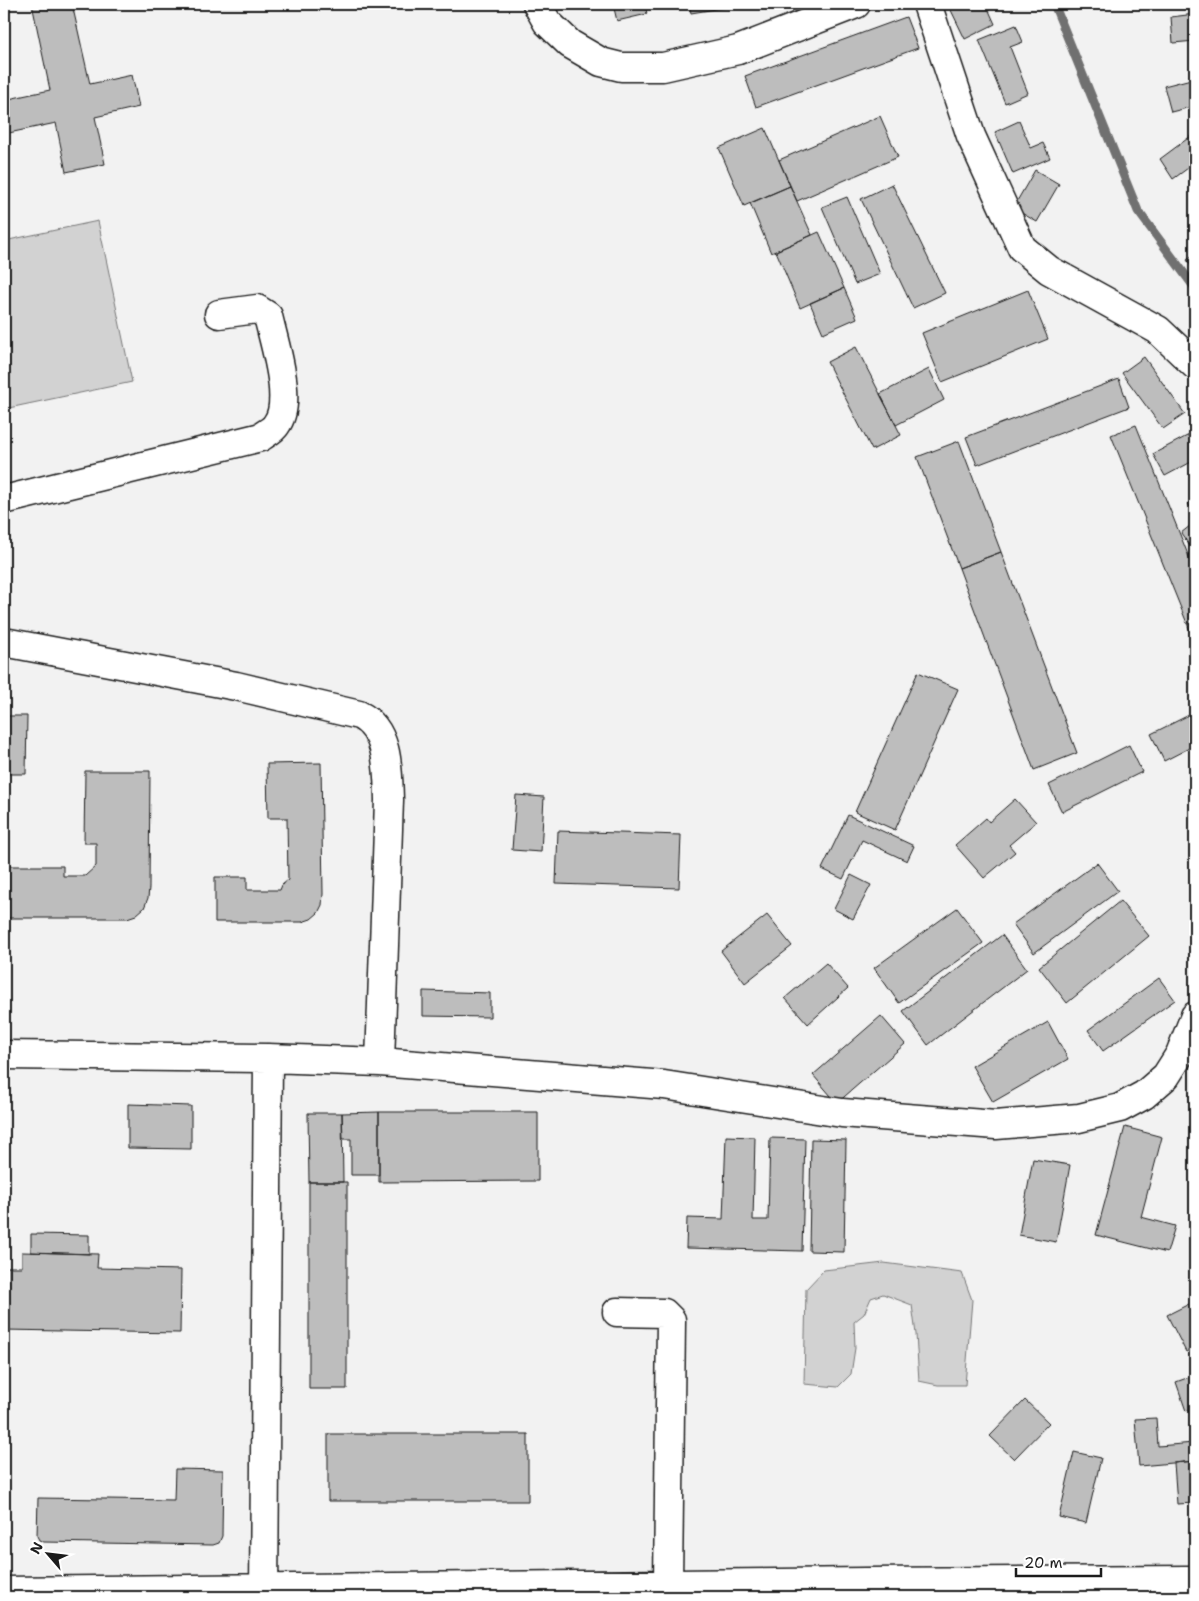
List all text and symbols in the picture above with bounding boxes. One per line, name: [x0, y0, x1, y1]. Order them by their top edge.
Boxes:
north arrow: [22, 1528, 72, 1578]
text: N: [26, 1539, 47, 1557]
scale bar: [1016, 1546, 1102, 1578]
text: 20 m: [1024, 1553, 1063, 1573]

